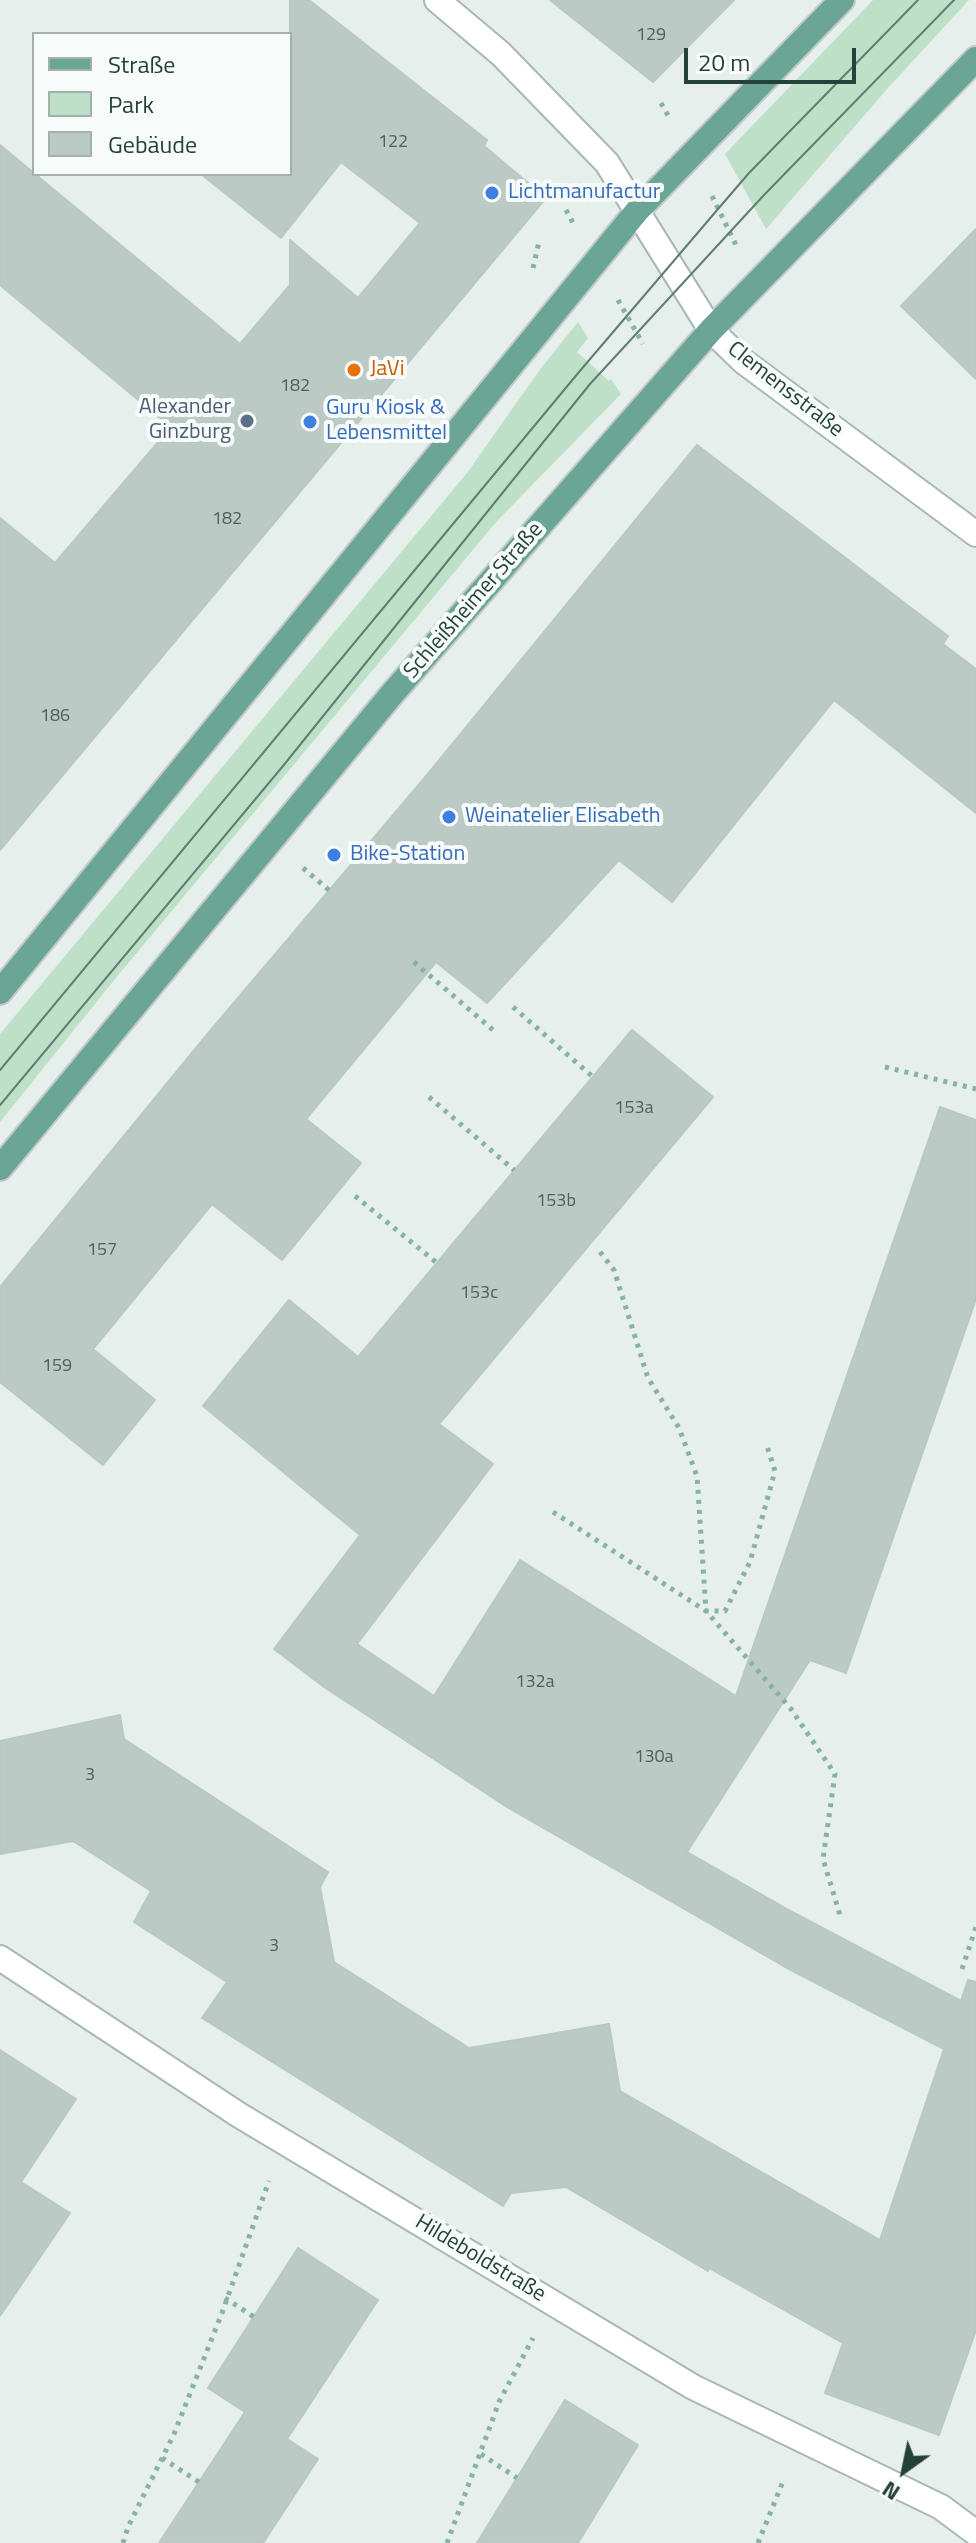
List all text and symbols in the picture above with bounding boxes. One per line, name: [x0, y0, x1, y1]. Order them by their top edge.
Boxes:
house number: 129: [636, 25, 666, 47]
legend: [32, 32, 292, 176]
scale bar: [688, 32, 860, 82]
text: 20 m: [698, 44, 750, 80]
text: Straße: [108, 46, 175, 82]
text: Park: [108, 86, 154, 122]
text: Gebäude: [108, 126, 197, 162]
house number: 122: [378, 132, 408, 154]
place label: Lichtmanufactur: [508, 180, 660, 206]
marker: Lichtmanufactur: [483, 184, 501, 202]
street label: Clemensstraße: [722, 336, 848, 444]
place label: JaVi: [370, 357, 404, 383]
marker: JaVi: [345, 361, 363, 379]
house number: 182: [280, 376, 310, 398]
place label: Alexander Ginzburg: [139, 395, 231, 446]
place label: Guru Kiosk & Lebensmittel: [326, 396, 447, 448]
marker: Alexander Ginzburg: [238, 412, 256, 430]
marker: Guru Kiosk & Lebensmittel: [301, 413, 319, 431]
house number: 182: [212, 509, 242, 531]
street label: Schleißheimer Straße: [399, 517, 549, 685]
house number: 186: [40, 706, 70, 728]
place label: Weinatelier Elisabeth: [465, 804, 661, 830]
marker: Weinatelier Elisabeth: [440, 808, 458, 826]
place label: Bike-Station: [350, 842, 465, 868]
marker: Bike-Station: [325, 846, 343, 864]
house number: 153a: [614, 1098, 654, 1120]
house number: 153b: [536, 1191, 576, 1213]
house number: 157: [87, 1240, 117, 1262]
house number: 153c: [460, 1283, 498, 1305]
house number: 159: [42, 1356, 72, 1378]
house number: 132a: [515, 1672, 555, 1694]
house number: 130a: [634, 1747, 674, 1769]
house number: 3: [85, 1765, 95, 1787]
house number: 3: [269, 1936, 279, 1958]
street label: Hildeboldstraße: [410, 2210, 550, 2308]
north arrow: [864, 2431, 944, 2511]
text: N: [875, 2473, 907, 2510]

